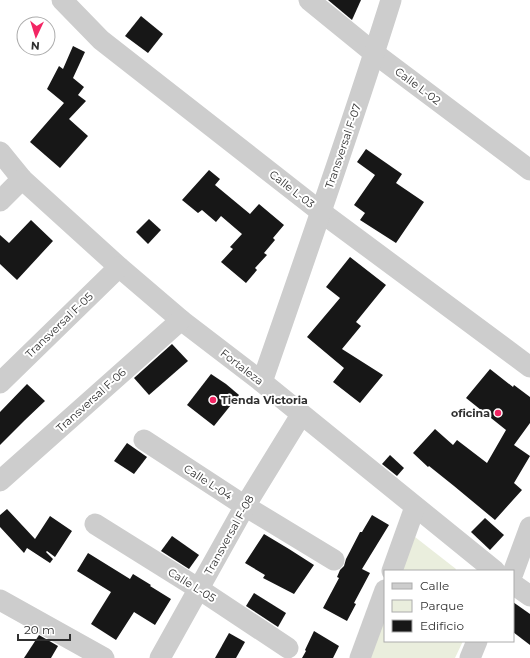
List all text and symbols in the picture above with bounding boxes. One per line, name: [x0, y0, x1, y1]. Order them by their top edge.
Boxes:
north arrow: [16, 16, 56, 56]
text: N: [30, 39, 40, 53]
street label: Calle L-02: [392, 64, 444, 108]
street label: Transversal F-07: [322, 102, 364, 190]
street label: Calle L-03: [267, 167, 317, 211]
street label: Transversal F-05: [22, 289, 96, 361]
street label: Fortaleza: [218, 346, 266, 388]
street label: Transversal F-06: [53, 365, 129, 435]
place label: Tienda Victoria: [221, 393, 308, 407]
marker: Tienda Victoria: [208, 395, 218, 405]
place label: oficina: [451, 406, 490, 420]
marker: oficina: [493, 408, 503, 418]
street label: Calle L-04: [181, 461, 235, 503]
street label: Transversal F-08: [201, 493, 257, 577]
street label: Calle L-05: [165, 565, 219, 605]
legend: [384, 570, 514, 642]
text: Calle: [420, 578, 449, 593]
text: Parque: [420, 598, 464, 613]
scale bar: [18, 616, 70, 642]
text: Edificio: [420, 618, 464, 633]
text: 20 m: [24, 622, 55, 637]

